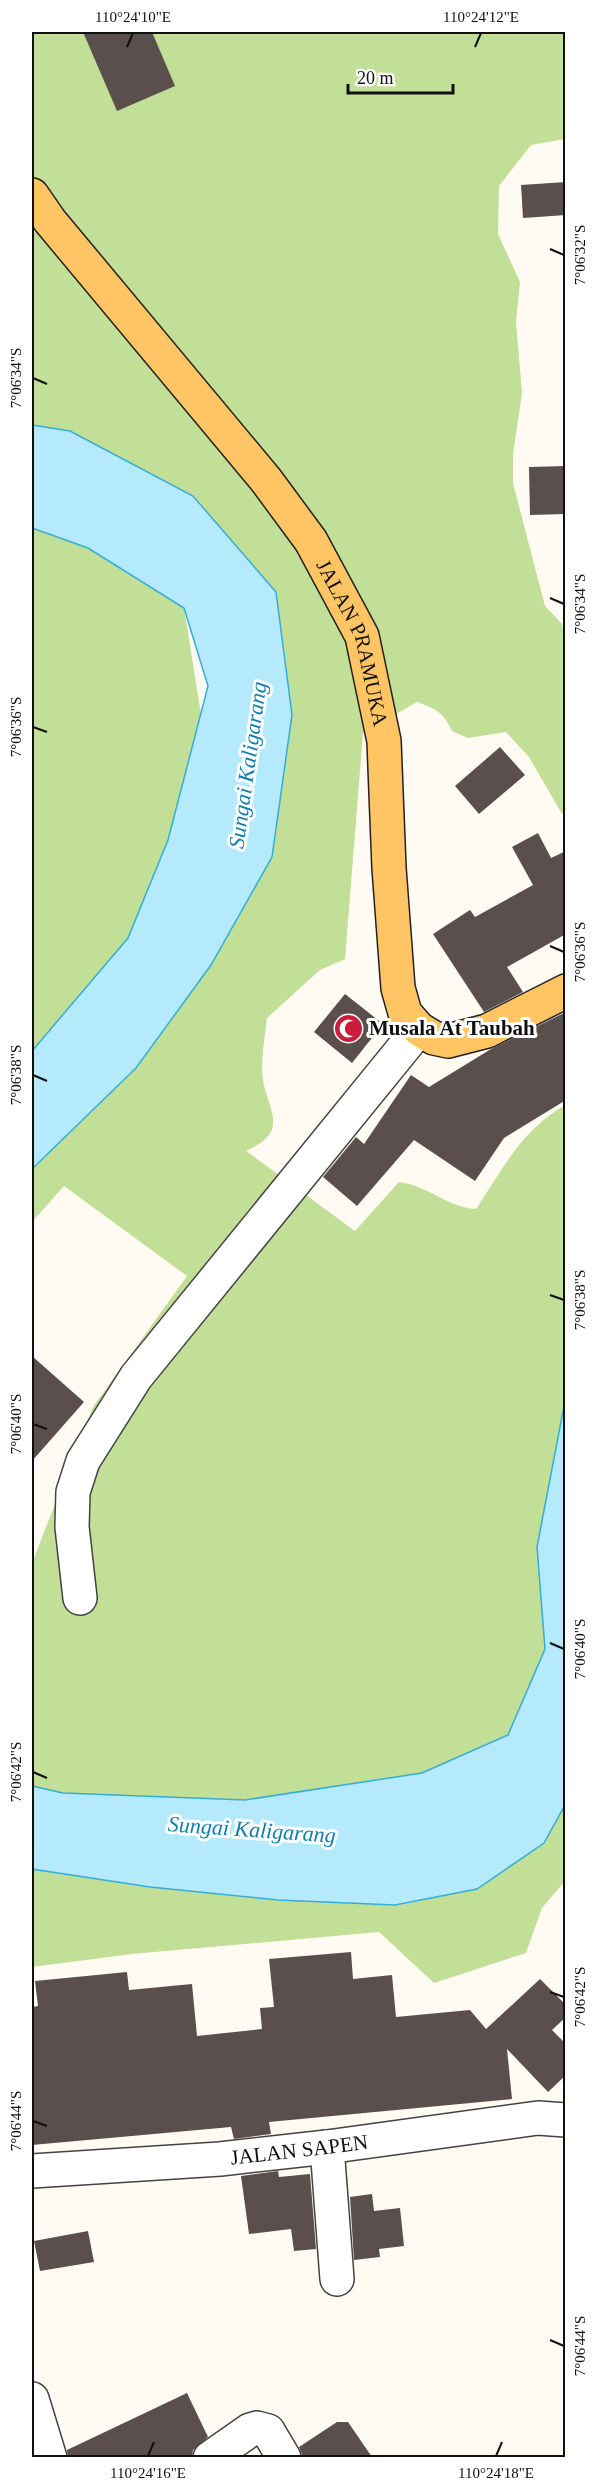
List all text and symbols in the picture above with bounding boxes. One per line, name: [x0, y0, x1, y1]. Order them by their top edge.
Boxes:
text: 110°24'10"E: [95, 9, 171, 25]
text: 110°24'12"E: [443, 9, 519, 25]
scale bar: [348, 57, 453, 95]
text: 20 m: [357, 68, 394, 88]
text: 7°06'32"S: [572, 225, 588, 285]
text: 7°06'34"S: [8, 348, 24, 408]
street label: JALAN PRAMUKA: [311, 555, 393, 729]
text: 7°06'34"S: [572, 574, 588, 634]
water label: Sungai Kaligarang: [223, 680, 272, 850]
text: 7°06'36"S: [8, 697, 24, 757]
text: 7°06'36"S: [572, 922, 588, 982]
mosque icon: Musala At Taubah: [332, 1012, 364, 1044]
place label: Musala At Taubah: [369, 1016, 535, 1040]
text: 7°06'38"S: [8, 1045, 24, 1105]
text: 7°06'38"S: [572, 1270, 588, 1330]
text: 7°06'40"S: [8, 1394, 24, 1454]
text: 7°06'40"S: [572, 1619, 588, 1679]
text: 7°06'42"S: [8, 1742, 24, 1802]
water label: Sungai Kaligarang: [167, 1811, 337, 1848]
text: 7°06'42"S: [572, 1967, 588, 2027]
text: 7°06'44"S: [8, 2091, 24, 2151]
street label: JALAN SAPEN: [229, 2130, 369, 2170]
text: 7°06'44"S: [572, 2316, 588, 2376]
text: 110°24'16"E: [110, 2465, 186, 2481]
text: 110°24'18"E: [458, 2465, 534, 2481]

